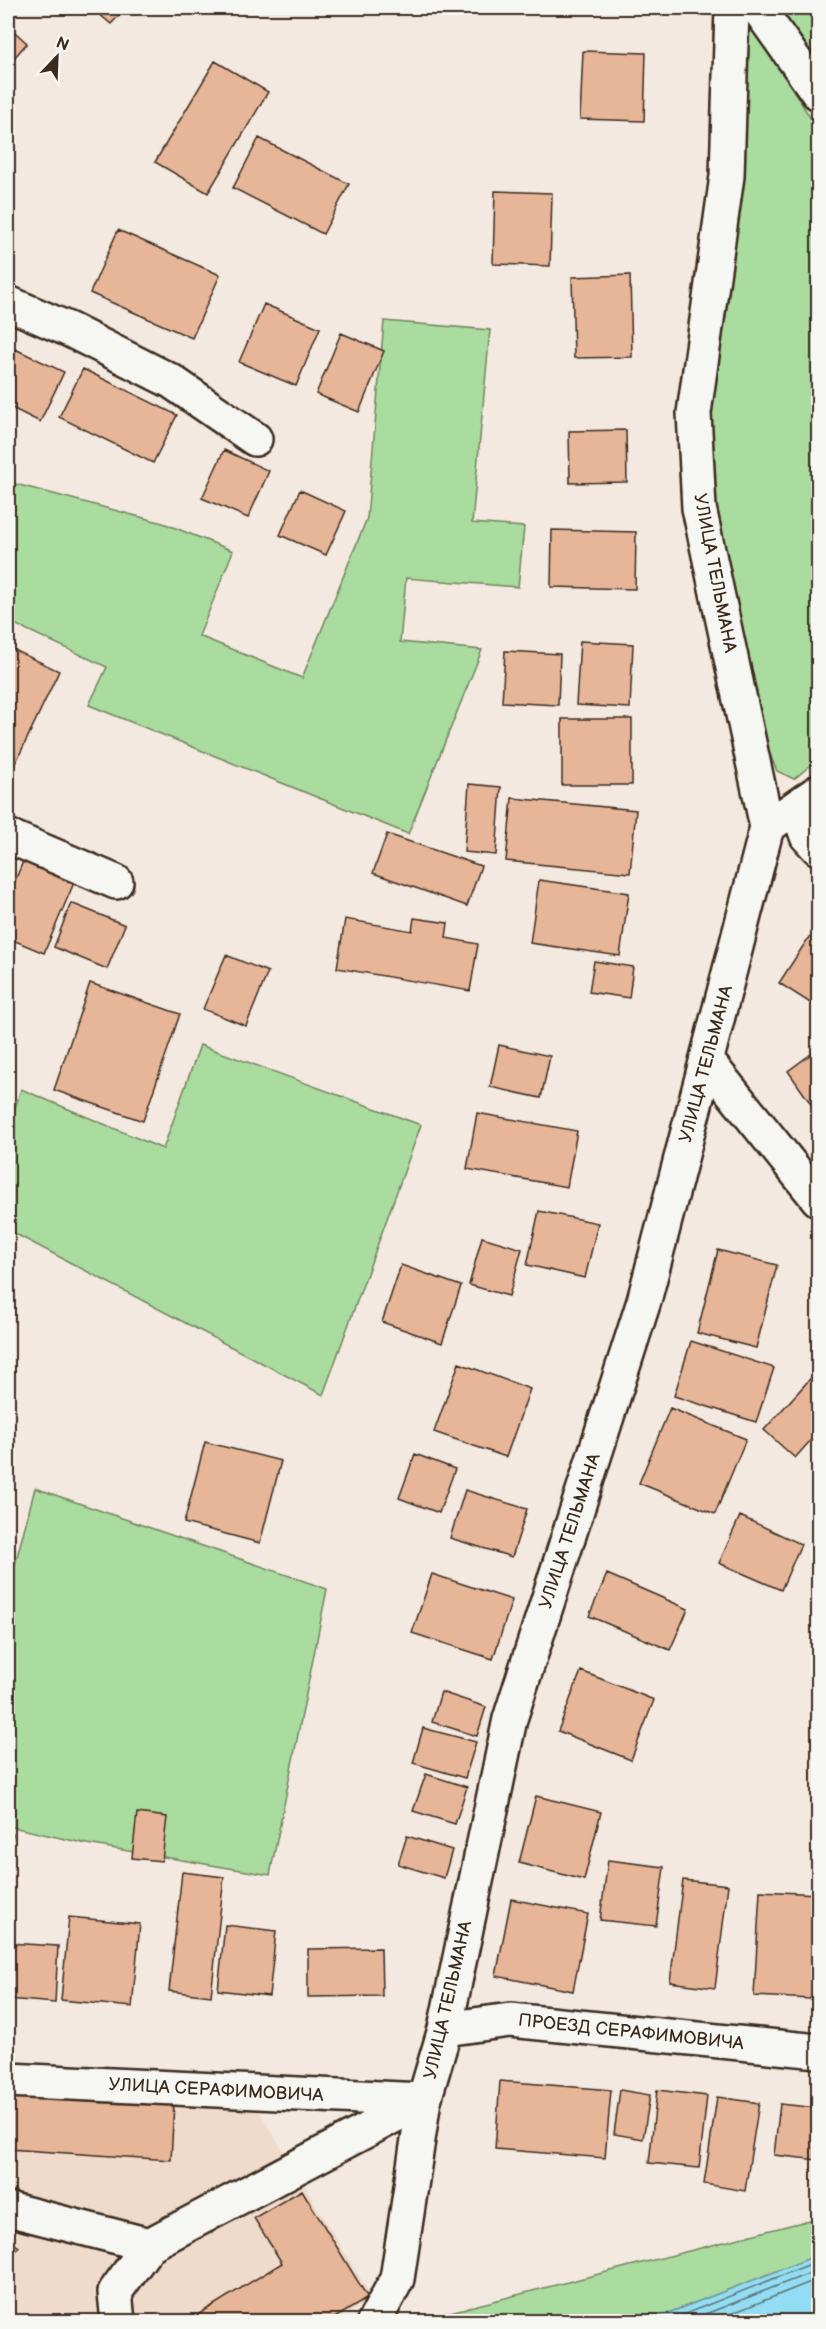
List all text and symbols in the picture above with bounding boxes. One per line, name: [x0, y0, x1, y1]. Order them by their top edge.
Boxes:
north arrow: [27, 27, 87, 87]
text: N: [53, 33, 72, 56]
street label: УЛИЦА ТЕЛЬМАНА: [689, 492, 741, 655]
street label: УЛИЦА ТЕЛЬМАНА: [675, 983, 737, 1145]
street label: УЛИЦА ТЕЛЬМАНА: [535, 1451, 605, 1611]
street label: УЛИЦА ТЕЛЬМАНА: [420, 1919, 476, 2081]
street label: ПРОЕЗД СЕРАФИМОВИЧА: [517, 2010, 745, 2054]
street label: УЛИЦА СЕРАФИМОВИЧА: [108, 2074, 324, 2106]

